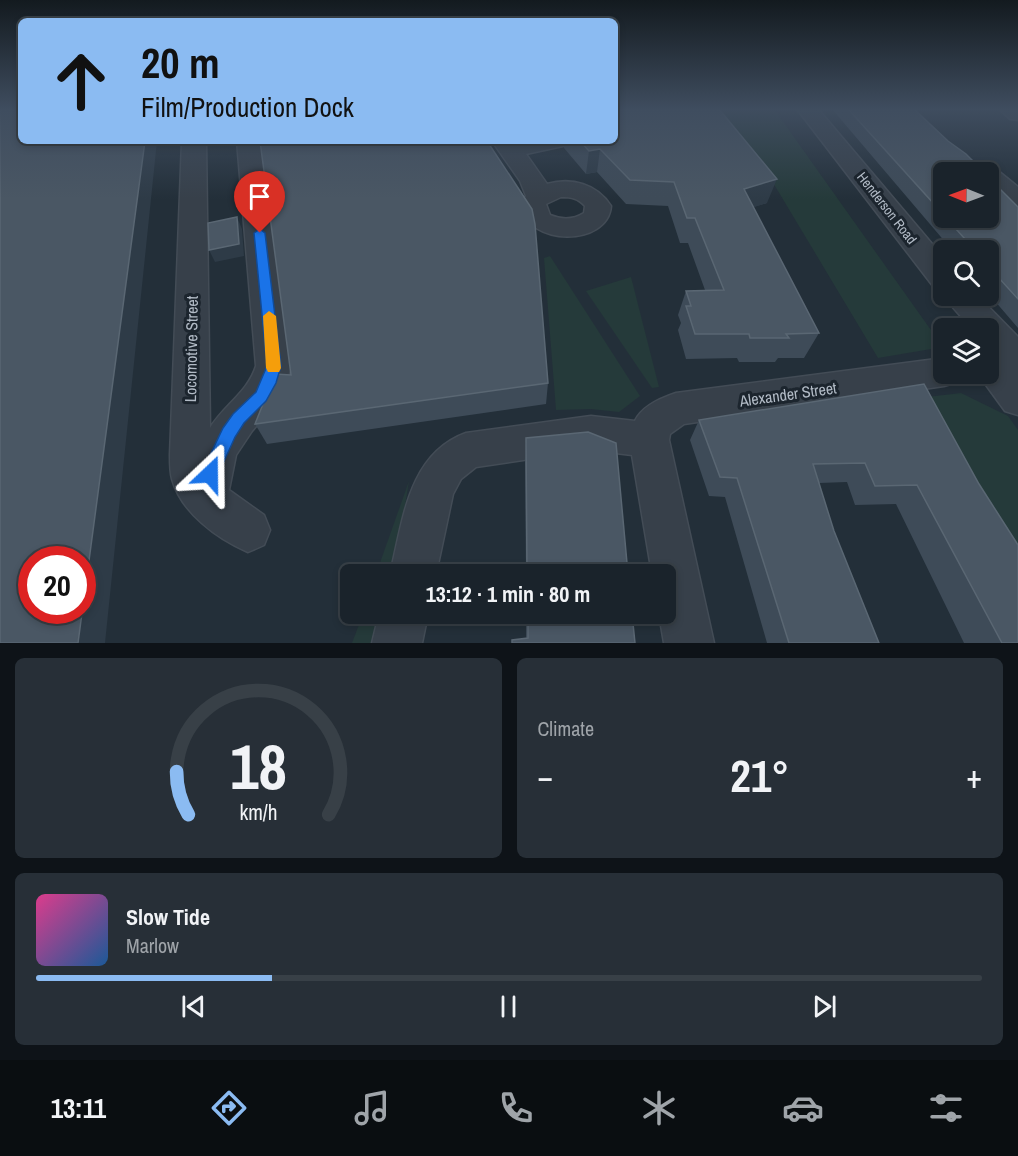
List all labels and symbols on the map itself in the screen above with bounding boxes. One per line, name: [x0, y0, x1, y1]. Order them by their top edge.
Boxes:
north arrow: [933, 162, 999, 228]
street label: Henderson Road: [853, 168, 921, 248]
pin: [234, 171, 285, 233]
street label: Locomotive Street: [179, 295, 203, 402]
street label: Alexander Street: [737, 376, 838, 412]
position arrow: [178, 442, 242, 506]
speed limit sign: 20: [18, 546, 96, 624]

